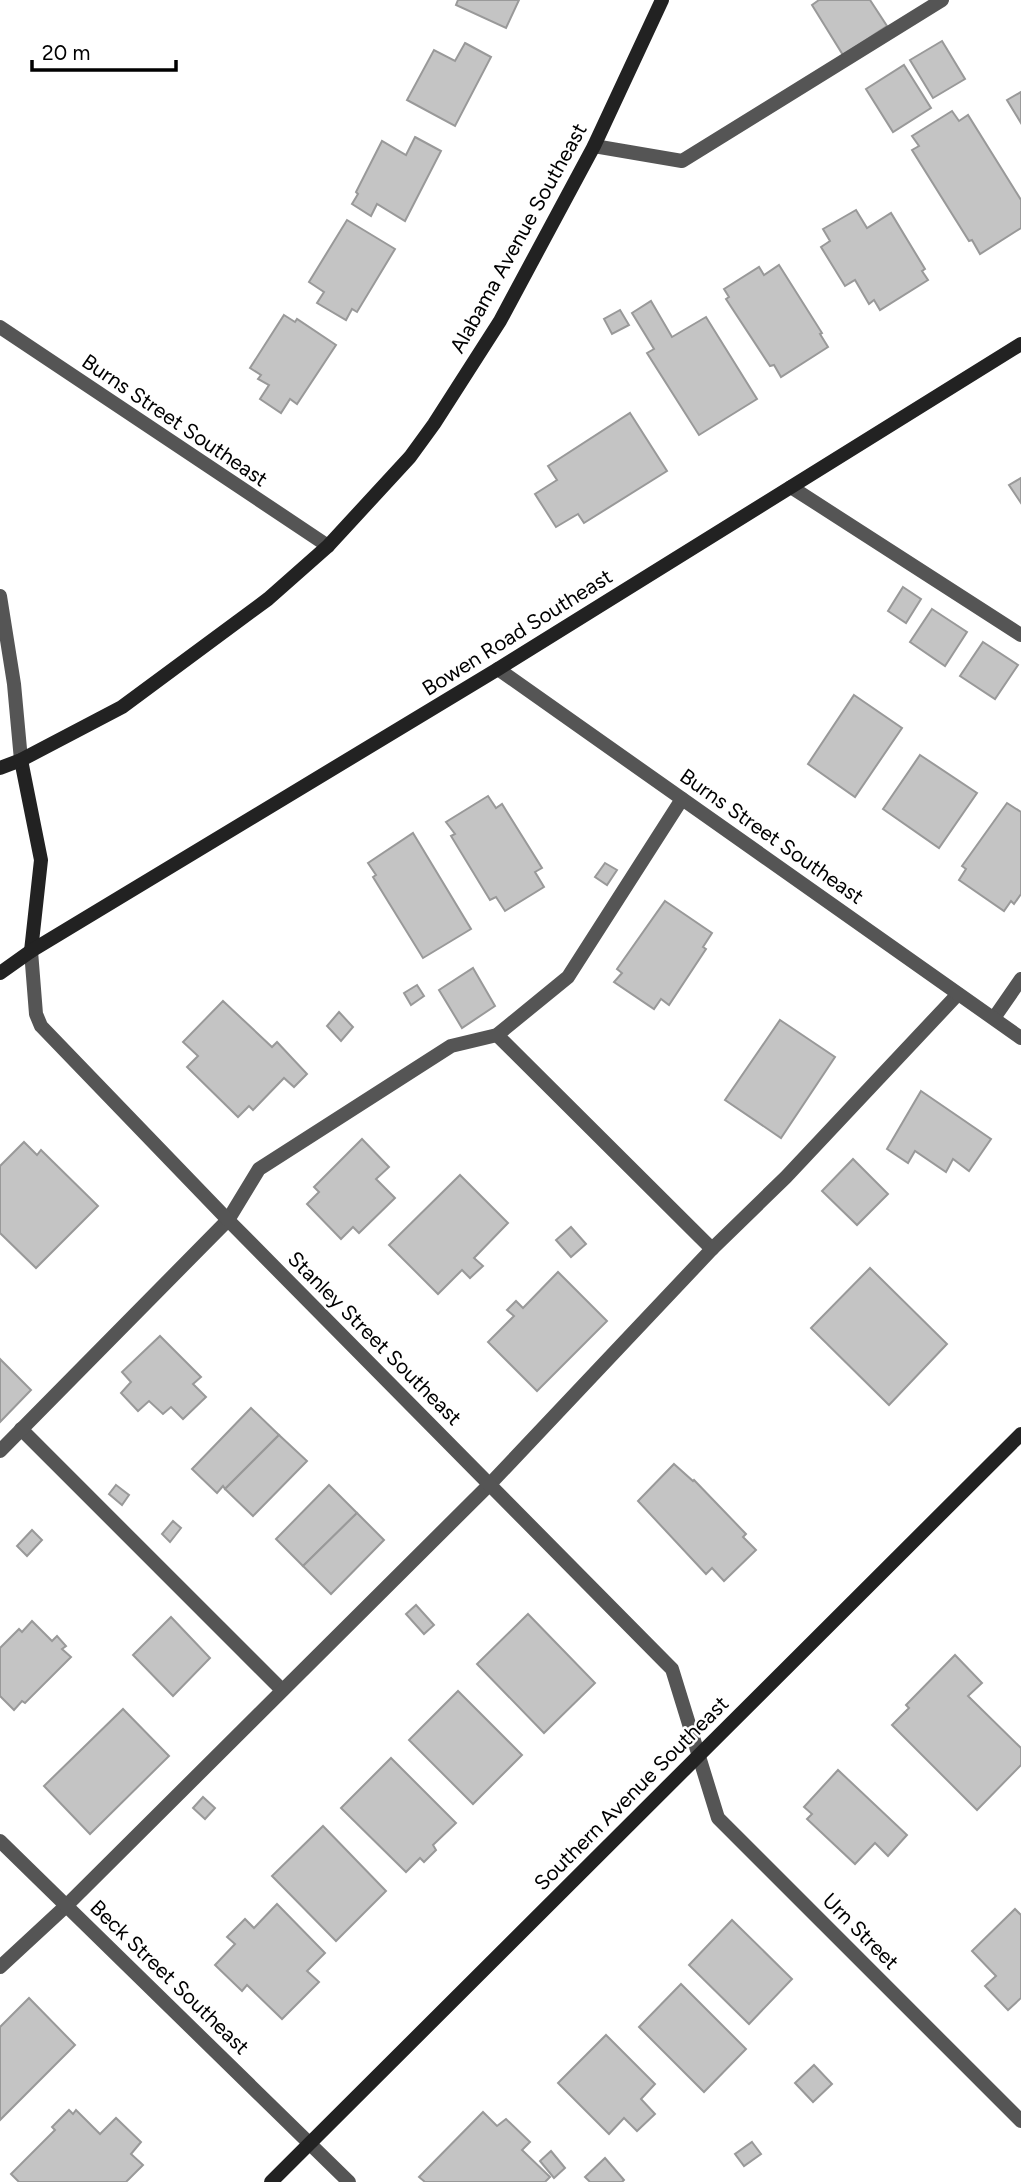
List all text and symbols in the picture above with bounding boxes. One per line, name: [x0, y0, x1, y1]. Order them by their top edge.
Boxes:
scale bar: [32, 28, 175, 72]
text: 20 m: [42, 40, 90, 65]
street label: Alabama Avenue Southeast: [444, 119, 592, 357]
street label: Burns Street Southeast: [77, 348, 273, 492]
street label: Bowen Road Southeast: [417, 563, 617, 701]
street label: Burns Street Southeast: [675, 763, 869, 909]
street label: Stanley Street Southeast: [283, 1246, 467, 1430]
street label: Southern Avenue Southeast: [529, 1691, 733, 1895]
street label: Urn Street: [818, 1888, 904, 1974]
street label: Beck Street Southeast: [85, 1895, 255, 2059]

